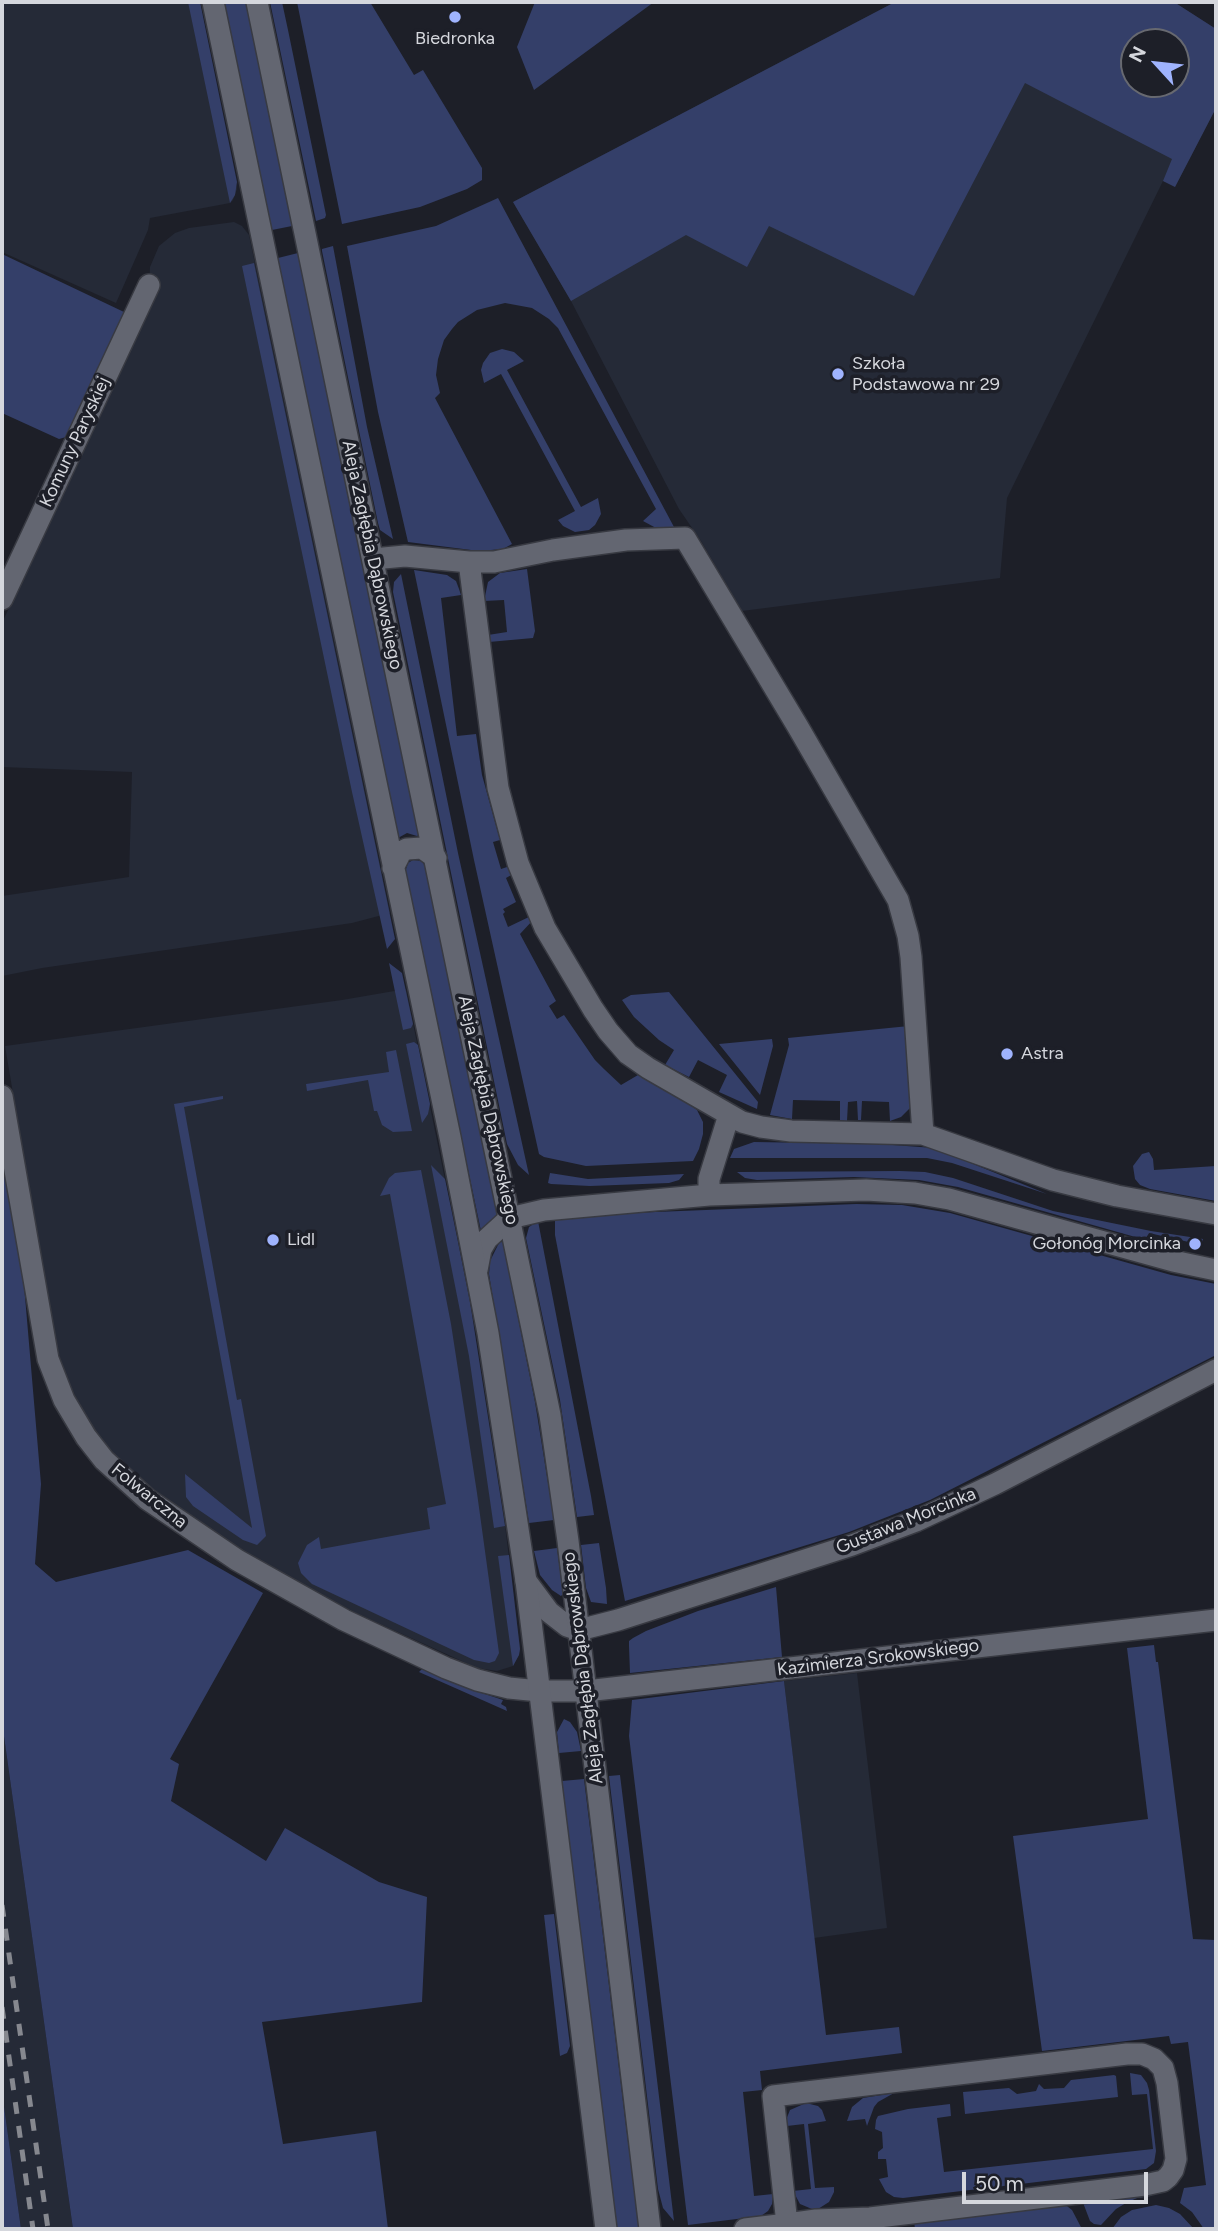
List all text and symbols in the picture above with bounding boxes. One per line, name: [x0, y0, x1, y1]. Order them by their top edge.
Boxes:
marker: Biedronka: [447, 9, 463, 25]
place label: Biedronka: [415, 28, 495, 50]
north arrow: [1120, 28, 1190, 98]
text: N: [1124, 42, 1151, 66]
place label: Szkoła Podstawowa nr 29: [852, 353, 1000, 396]
marker: Szkoła Podstawowa nr 29: [830, 366, 846, 382]
street label: Komuny Paryskiej: [35, 373, 115, 511]
street label: Aleja Zagłębia Dąbrowskiego: [337, 438, 407, 672]
street label: Aleja Zagłębia Dąbrowskiego: [453, 993, 523, 1227]
place label: Astra: [1021, 1043, 1064, 1065]
marker: Astra: [999, 1046, 1015, 1062]
place label: Lidl: [287, 1229, 315, 1251]
marker: Lidl: [265, 1232, 281, 1248]
place label: Gołonóg Morcinka: [1032, 1233, 1181, 1255]
marker: Gołonóg Morcinka: [1187, 1236, 1203, 1252]
street label: Folwarczna: [107, 1459, 191, 1533]
street label: Gustawa Morcinka: [833, 1483, 979, 1559]
street label: Aleja Zagłębia Dąbrowskiego: [558, 1551, 608, 1785]
street label: Kazimierza Srokowskiego: [776, 1635, 980, 1681]
scale bar: [966, 2158, 1152, 2202]
text: 50 m: [975, 2171, 1024, 2196]

